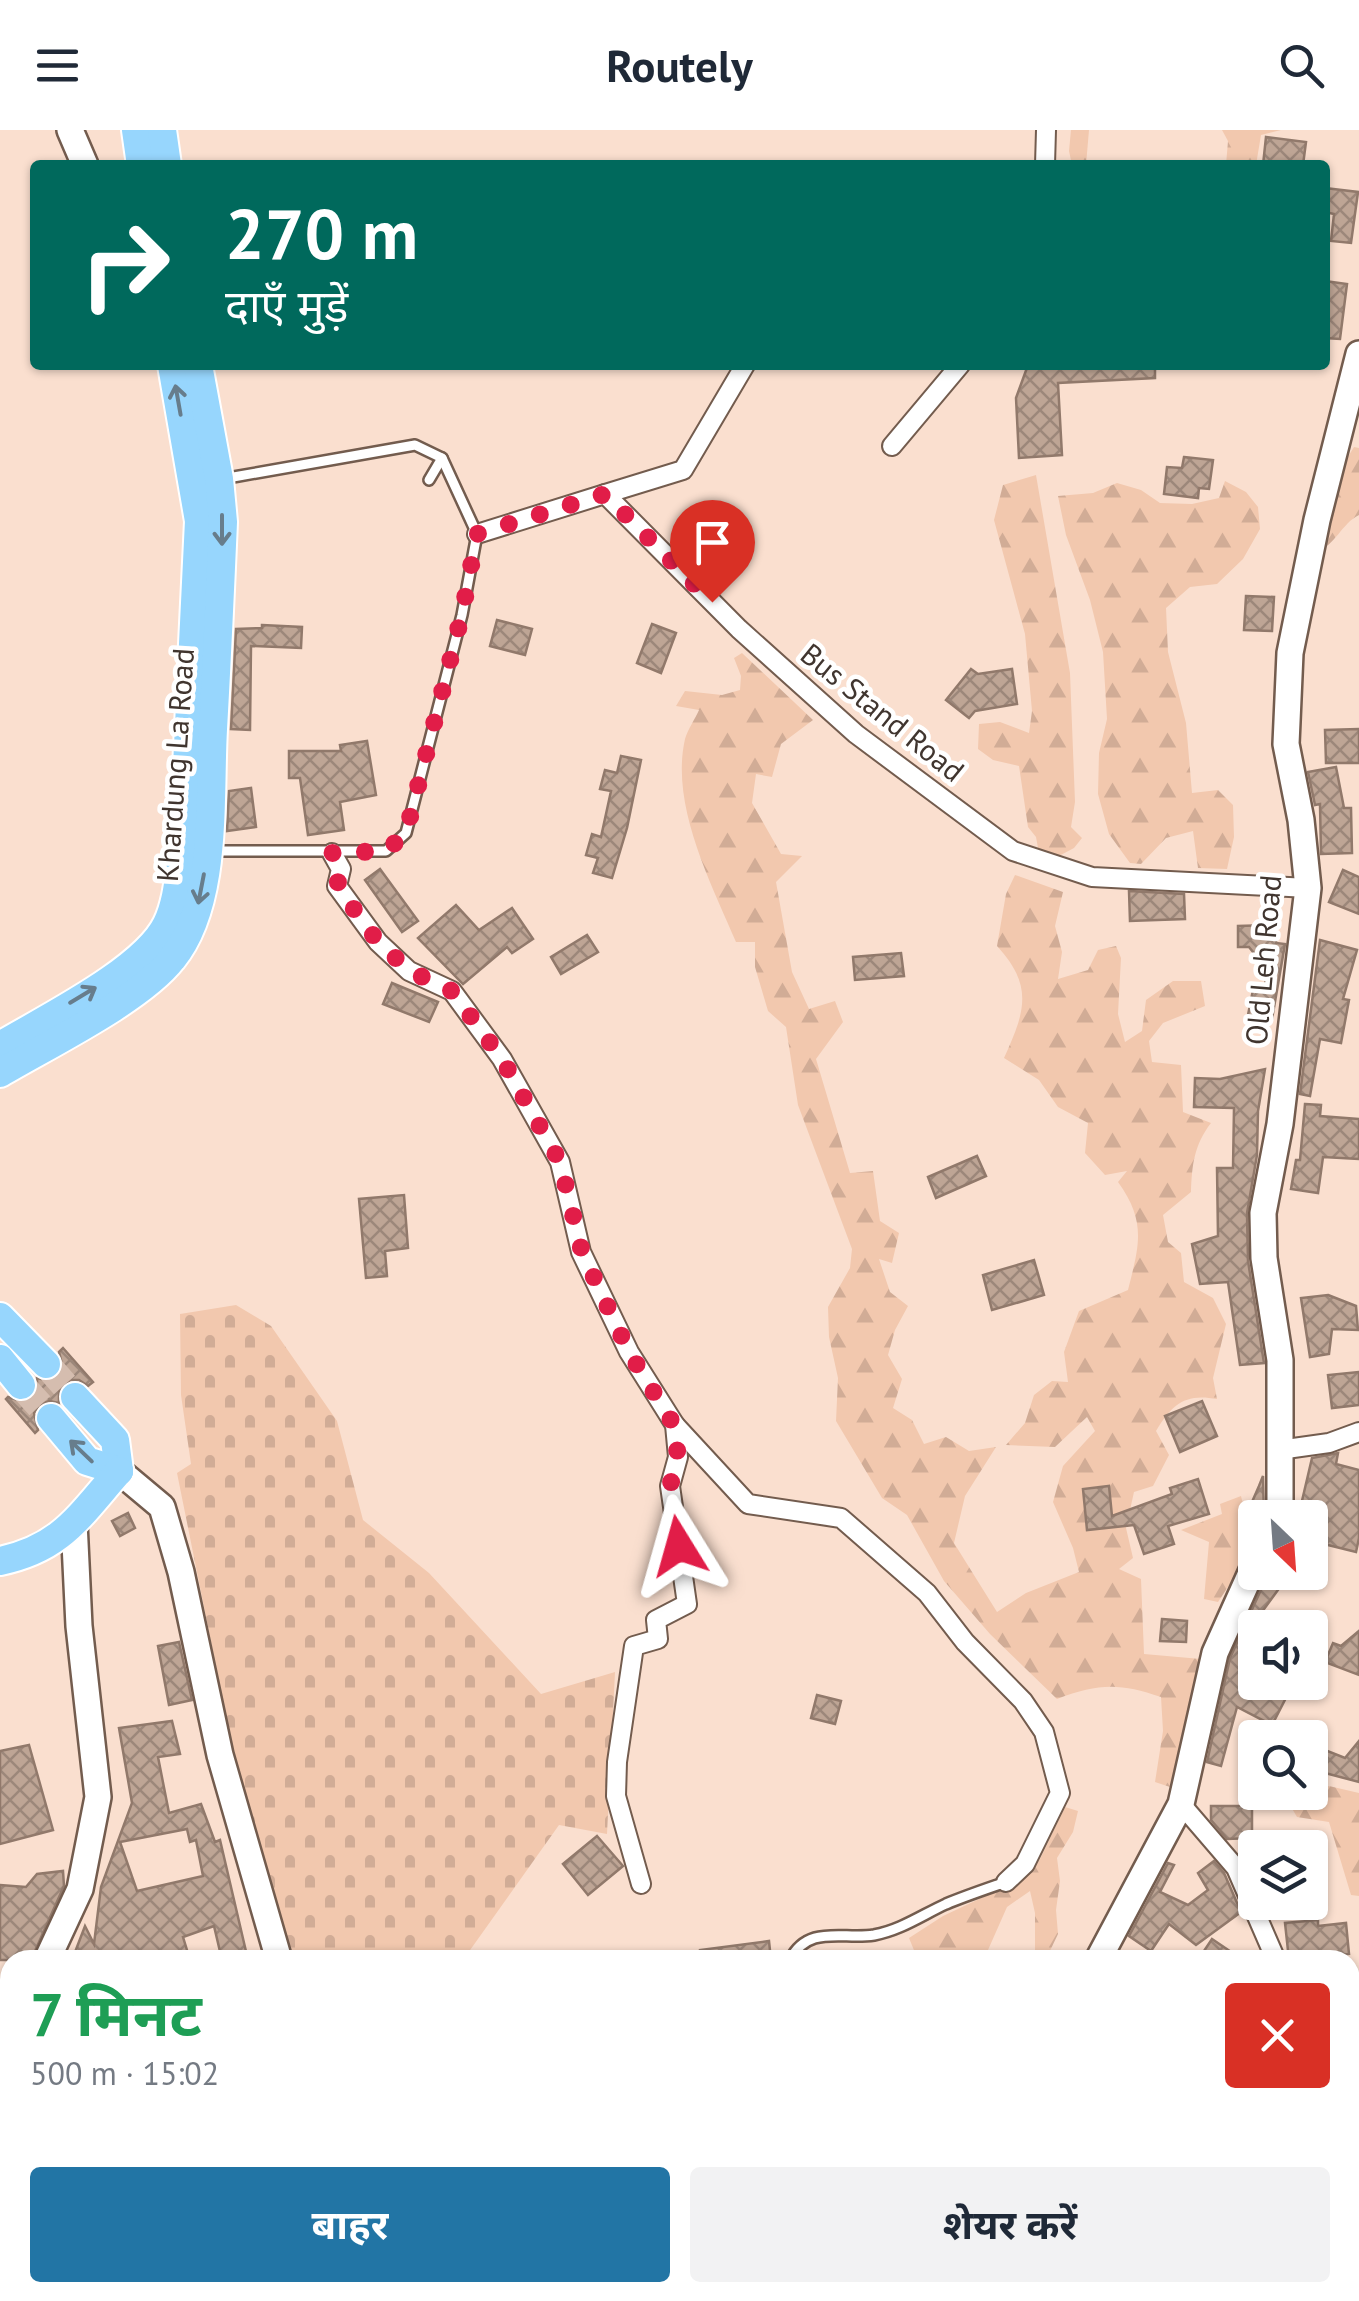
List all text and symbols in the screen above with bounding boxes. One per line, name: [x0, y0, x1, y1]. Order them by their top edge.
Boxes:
text: Routely: [606, 36, 753, 94]
icon: menu: [30, 38, 85, 93]
icon: search: [1274, 38, 1329, 93]
text: 270 m: [225, 188, 418, 278]
icon: right: [60, 200, 190, 330]
text: दाएँ मुड़ें: [225, 276, 348, 334]
one-way arrow: [168, 384, 187, 416]
pin: [670, 500, 755, 603]
one-way arrow: [212, 514, 232, 546]
icon: arrive: [685, 515, 740, 570]
street label: Bus Stand Road: [793, 634, 973, 790]
street label: Khardung La Road: [147, 647, 202, 883]
one-way arrow: [191, 872, 210, 905]
street label: Old Leh Road: [1236, 873, 1289, 1046]
one-way arrow: [68, 985, 97, 1005]
one-way arrow: [69, 1439, 94, 1464]
position arrow: [627, 1494, 731, 1598]
north arrow: [1238, 1500, 1328, 1590]
map controls: [1238, 1500, 1328, 1920]
button: sound: [1238, 1610, 1328, 1700]
button: search: [1238, 1720, 1328, 1810]
button: layers: [1238, 1830, 1328, 1920]
text: 7 मिनट: [30, 1975, 202, 2053]
button: close: [1225, 1983, 1330, 2088]
text: 500 m · 15:02: [30, 2052, 219, 2094]
button: बाहर: [30, 2167, 670, 2282]
button: शेयर करें: [690, 2167, 1330, 2282]

